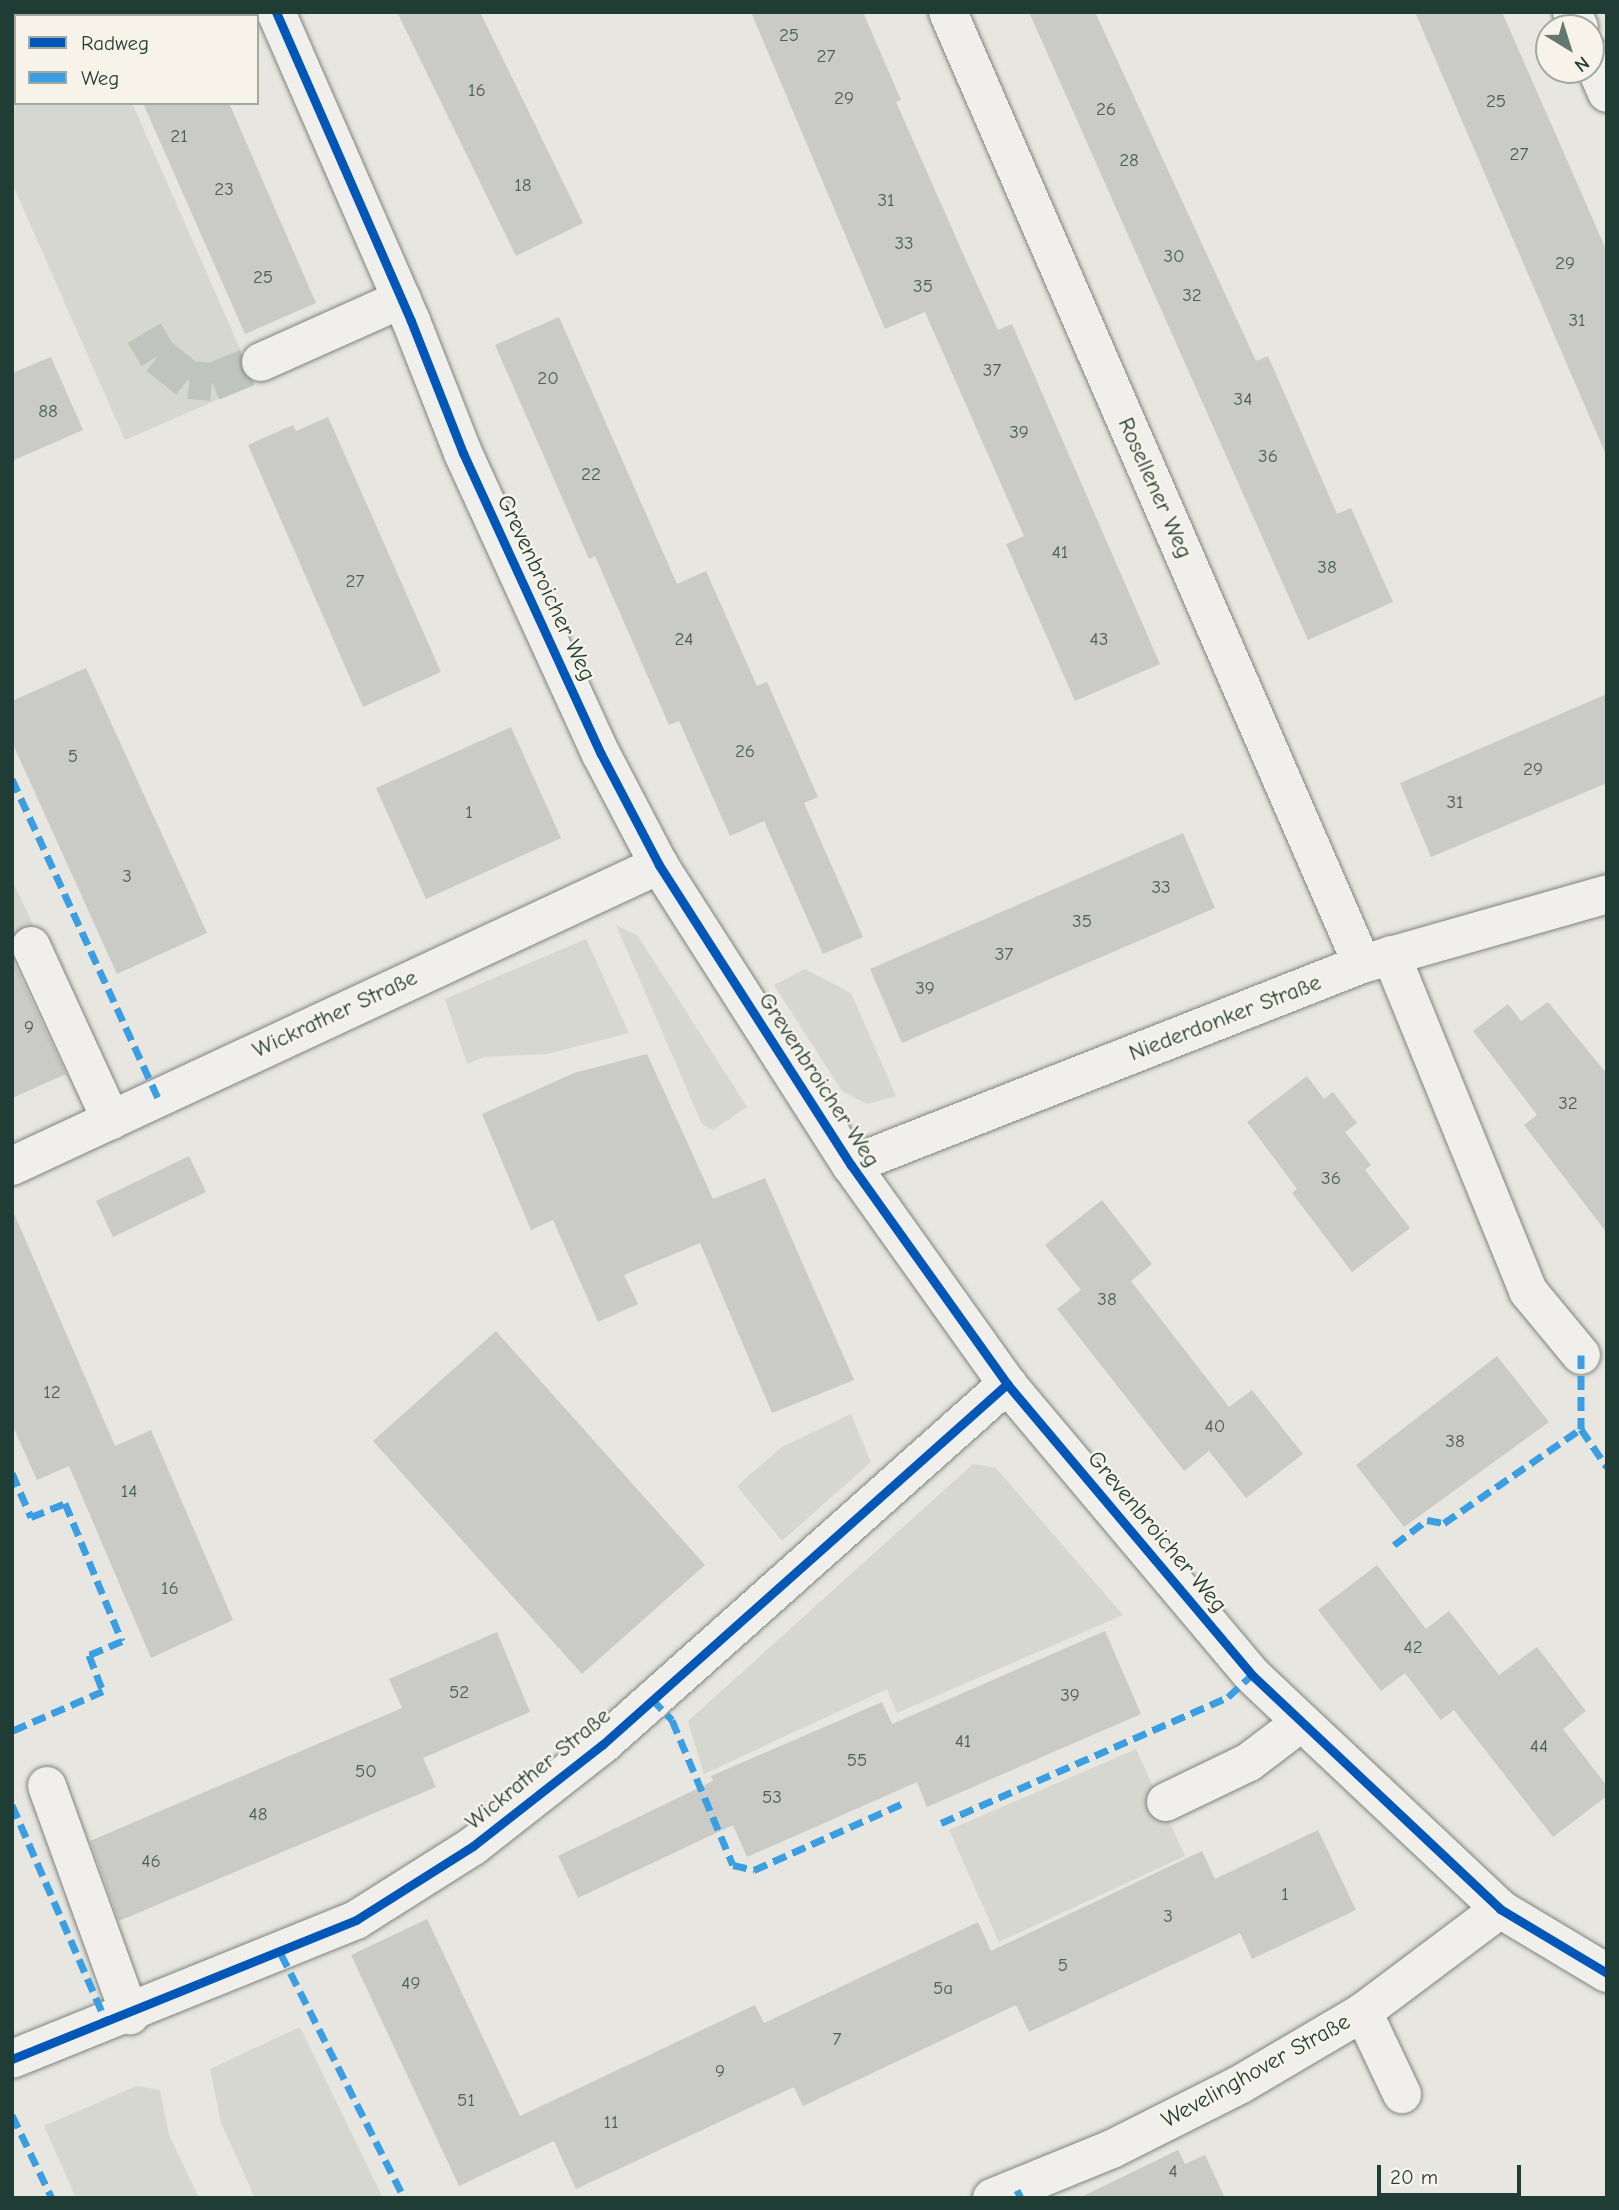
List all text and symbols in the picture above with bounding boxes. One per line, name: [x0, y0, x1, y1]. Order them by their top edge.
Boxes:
legend: [14, 14, 259, 105]
north arrow: [1535, 14, 1605, 84]
house number: 25: [779, 25, 799, 47]
text: Radweg: [81, 31, 149, 55]
house number: 27: [817, 46, 835, 68]
text: N: [1570, 51, 1593, 76]
text: Weg: [81, 66, 119, 90]
house number: 16: [468, 80, 486, 102]
house number: 29: [834, 88, 854, 110]
house number: 25: [1486, 91, 1506, 113]
house number: 26: [1096, 99, 1116, 121]
house number: 21: [170, 126, 188, 148]
house number: 27: [1510, 144, 1528, 166]
house number: 28: [1119, 150, 1139, 172]
house number: 18: [514, 175, 532, 197]
house number: 23: [214, 179, 234, 201]
house number: 31: [877, 190, 895, 212]
house number: 33: [894, 233, 914, 255]
house number: 30: [1163, 246, 1185, 268]
house number: 29: [1555, 253, 1575, 275]
house number: 25: [253, 267, 273, 289]
house number: 35: [913, 276, 933, 298]
house number: 32: [1182, 285, 1202, 307]
house number: 31: [1568, 310, 1586, 332]
house number: 37: [983, 360, 1001, 382]
house number: 20: [537, 368, 559, 390]
house number: 34: [1234, 389, 1252, 411]
house number: 88: [38, 401, 58, 423]
street label: Rosellener Weg: [1112, 413, 1198, 563]
house number: 39: [1009, 422, 1029, 444]
house number: 36: [1258, 446, 1278, 468]
house number: 22: [581, 464, 601, 486]
street label: Grevenbroicher Weg: [491, 490, 601, 686]
house number: 41: [1052, 542, 1068, 564]
house number: 38: [1317, 557, 1337, 579]
house number: 27: [346, 571, 364, 593]
house number: 24: [674, 629, 694, 651]
house number: 43: [1090, 629, 1108, 651]
house number: 26: [735, 741, 755, 763]
house number: 5: [68, 746, 78, 768]
house number: 29: [1523, 759, 1543, 781]
house number: 31: [1446, 792, 1464, 814]
house number: 1: [465, 802, 473, 824]
house number: 3: [122, 866, 132, 888]
house number: 33: [1151, 877, 1171, 899]
house number: 35: [1072, 911, 1092, 933]
house number: 37: [995, 944, 1013, 966]
street label: Wickrather Straße: [248, 964, 422, 1064]
street label: Niederdonker Straße: [1125, 969, 1325, 1067]
house number: 39: [915, 978, 935, 1000]
street label: Grevenbroicher Weg: [752, 988, 886, 1172]
house number: 9: [24, 1017, 34, 1039]
house number: 32: [1558, 1093, 1578, 1115]
house number: 36: [1321, 1168, 1341, 1190]
house number: 38: [1097, 1289, 1117, 1311]
house number: 12: [43, 1382, 61, 1404]
house number: 40: [1205, 1416, 1225, 1438]
house number: 38: [1445, 1431, 1465, 1453]
street label: Grevenbroicher Weg: [1081, 1446, 1233, 1618]
house number: 14: [121, 1481, 137, 1503]
house number: 16: [161, 1578, 179, 1600]
house number: 42: [1403, 1637, 1423, 1659]
house number: 52: [449, 1682, 469, 1704]
house number: 39: [1060, 1685, 1080, 1707]
street label: Wickrather Straße: [460, 1702, 616, 1836]
house number: 41: [955, 1731, 971, 1753]
house number: 44: [1530, 1736, 1548, 1758]
house number: 55: [847, 1750, 867, 1772]
house number: 50: [355, 1761, 377, 1783]
house number: 53: [762, 1787, 782, 1809]
house number: 48: [249, 1804, 267, 1826]
house number: 46: [141, 1851, 161, 1873]
house number: 1: [1281, 1884, 1289, 1906]
house number: 3: [1163, 1906, 1173, 1928]
house number: 5: [1058, 1955, 1068, 1977]
house number: 49: [401, 1973, 421, 1995]
house number: 5a: [933, 1978, 953, 2000]
street label: Wevelinghover Straße: [1157, 2008, 1355, 2134]
house number: 7: [833, 2029, 841, 2051]
house number: 9: [715, 2061, 725, 2083]
house number: 51: [457, 2090, 475, 2112]
house number: 11: [603, 2112, 619, 2134]
scale bar: [1381, 2150, 1524, 2194]
house number: 4: [1168, 2161, 1178, 2183]
text: 20 m: [1390, 2165, 1438, 2189]

